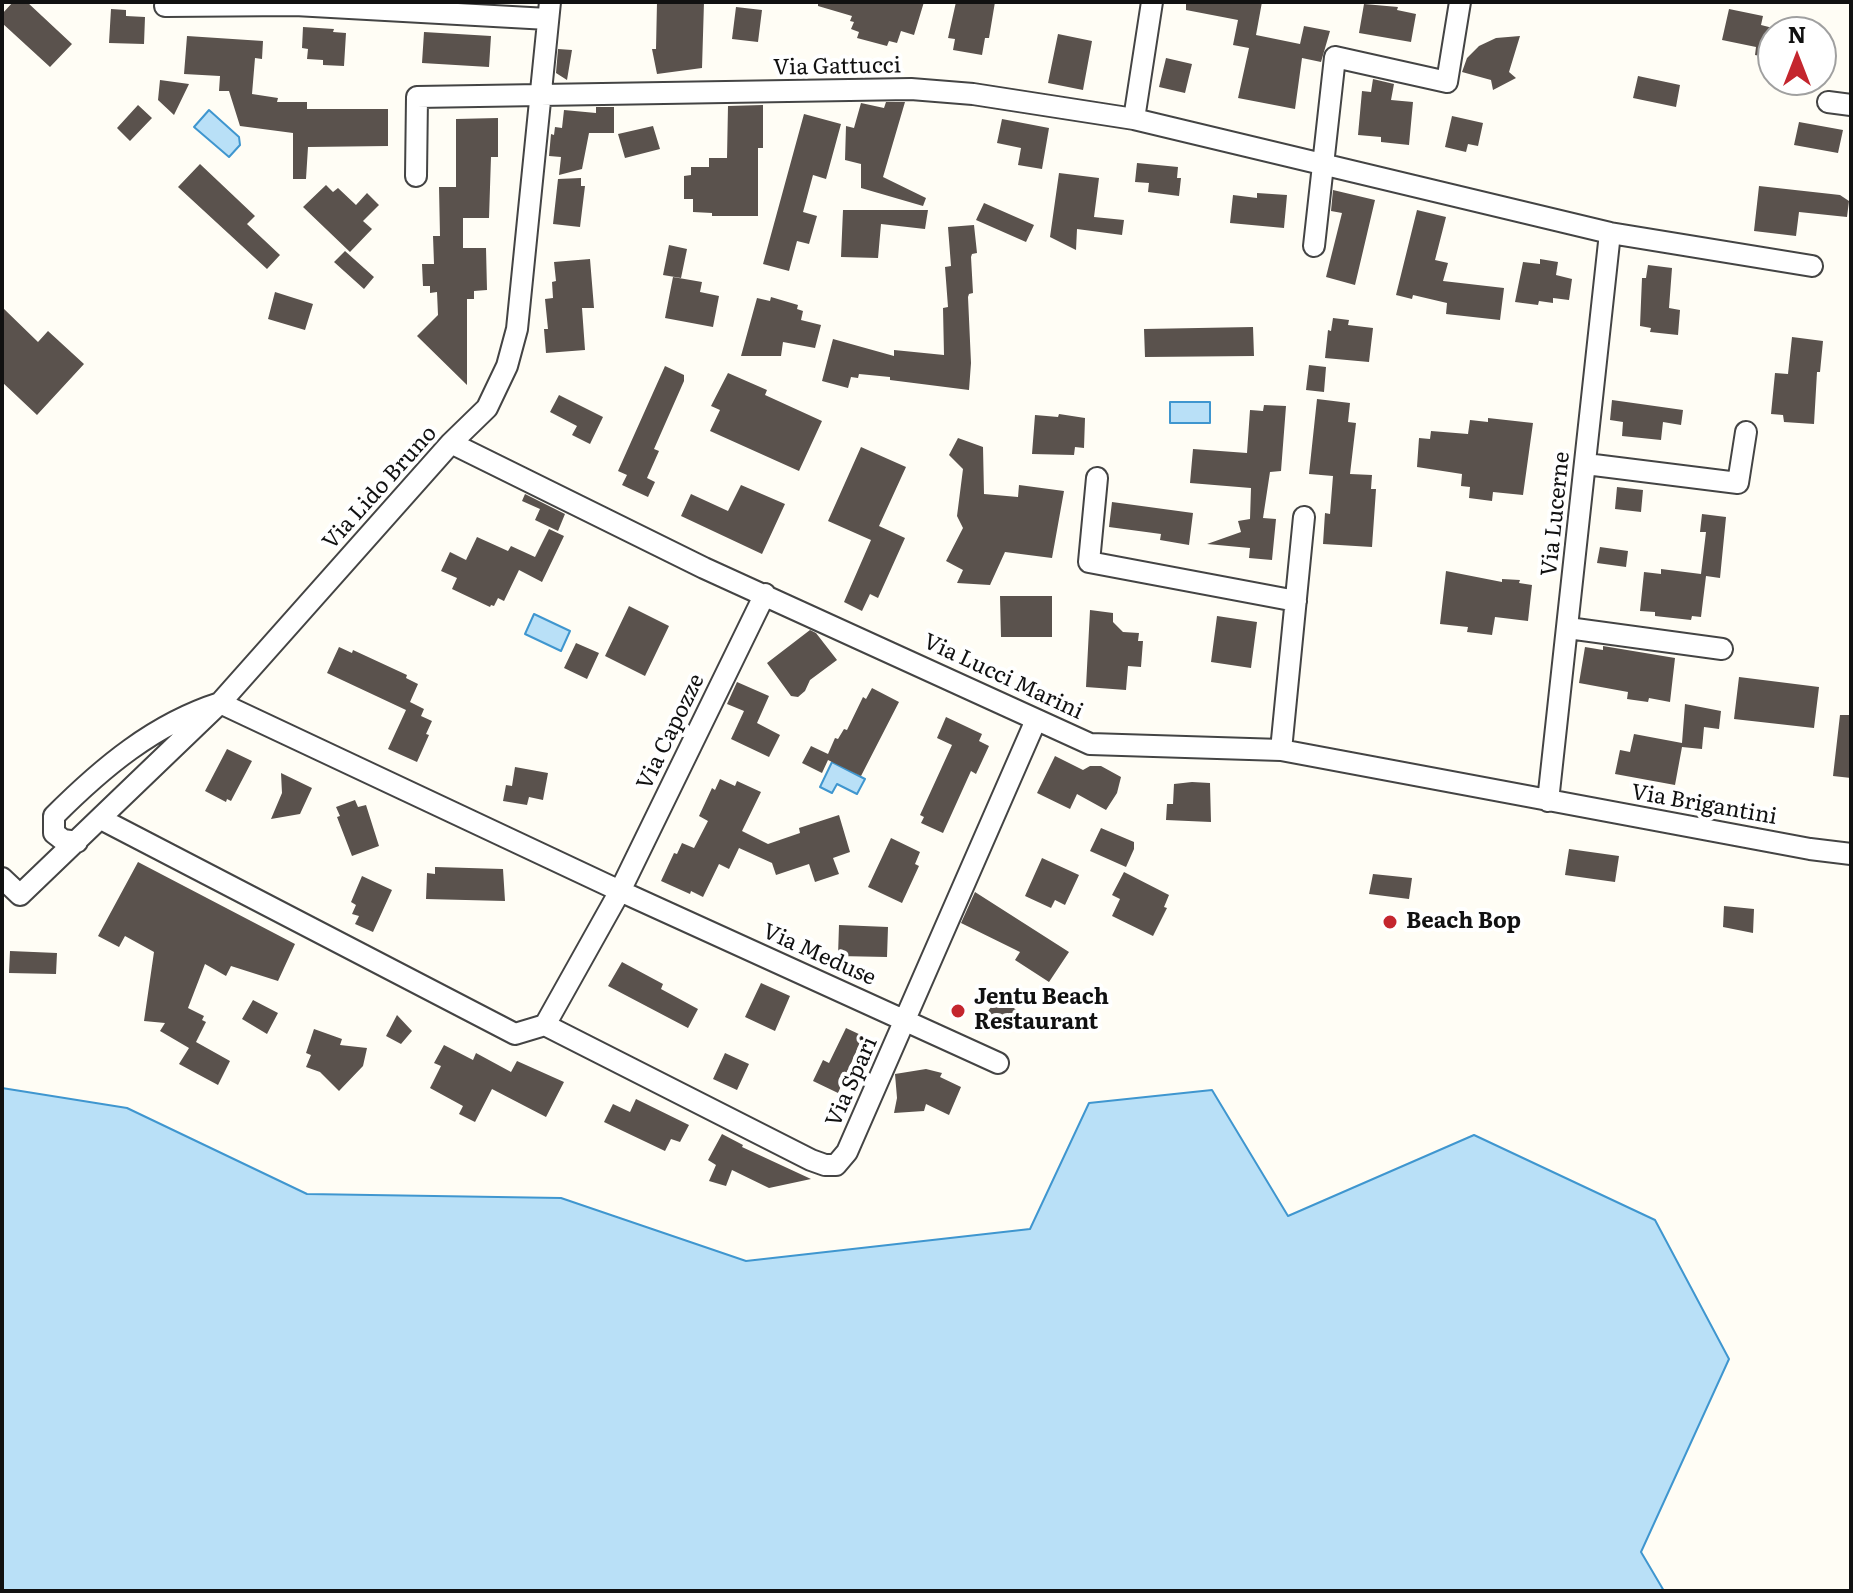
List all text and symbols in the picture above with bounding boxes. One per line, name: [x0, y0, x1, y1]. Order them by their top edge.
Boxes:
north arrow: [1757, 16, 1837, 96]
text: N: [1788, 17, 1806, 50]
street label: Via Gattucci: [773, 53, 901, 81]
street label: Via Lido Bruno: [317, 421, 443, 555]
street label: Via Lucerne: [1536, 450, 1576, 578]
street label: Via Lucci Marini: [919, 628, 1087, 726]
street label: Via Capozze: [632, 670, 710, 794]
street label: Via Brigantini: [1629, 779, 1779, 831]
place label: Beach Bop: [1406, 909, 1521, 935]
marker: Beach Bop: [1381, 913, 1399, 931]
street label: Via Meduse: [758, 918, 880, 992]
place label: Jentu Beach Restaurant: [974, 985, 1109, 1036]
marker: Jentu Beach Restaurant: [949, 1002, 967, 1020]
street label: Via Spari: [820, 1033, 884, 1131]

